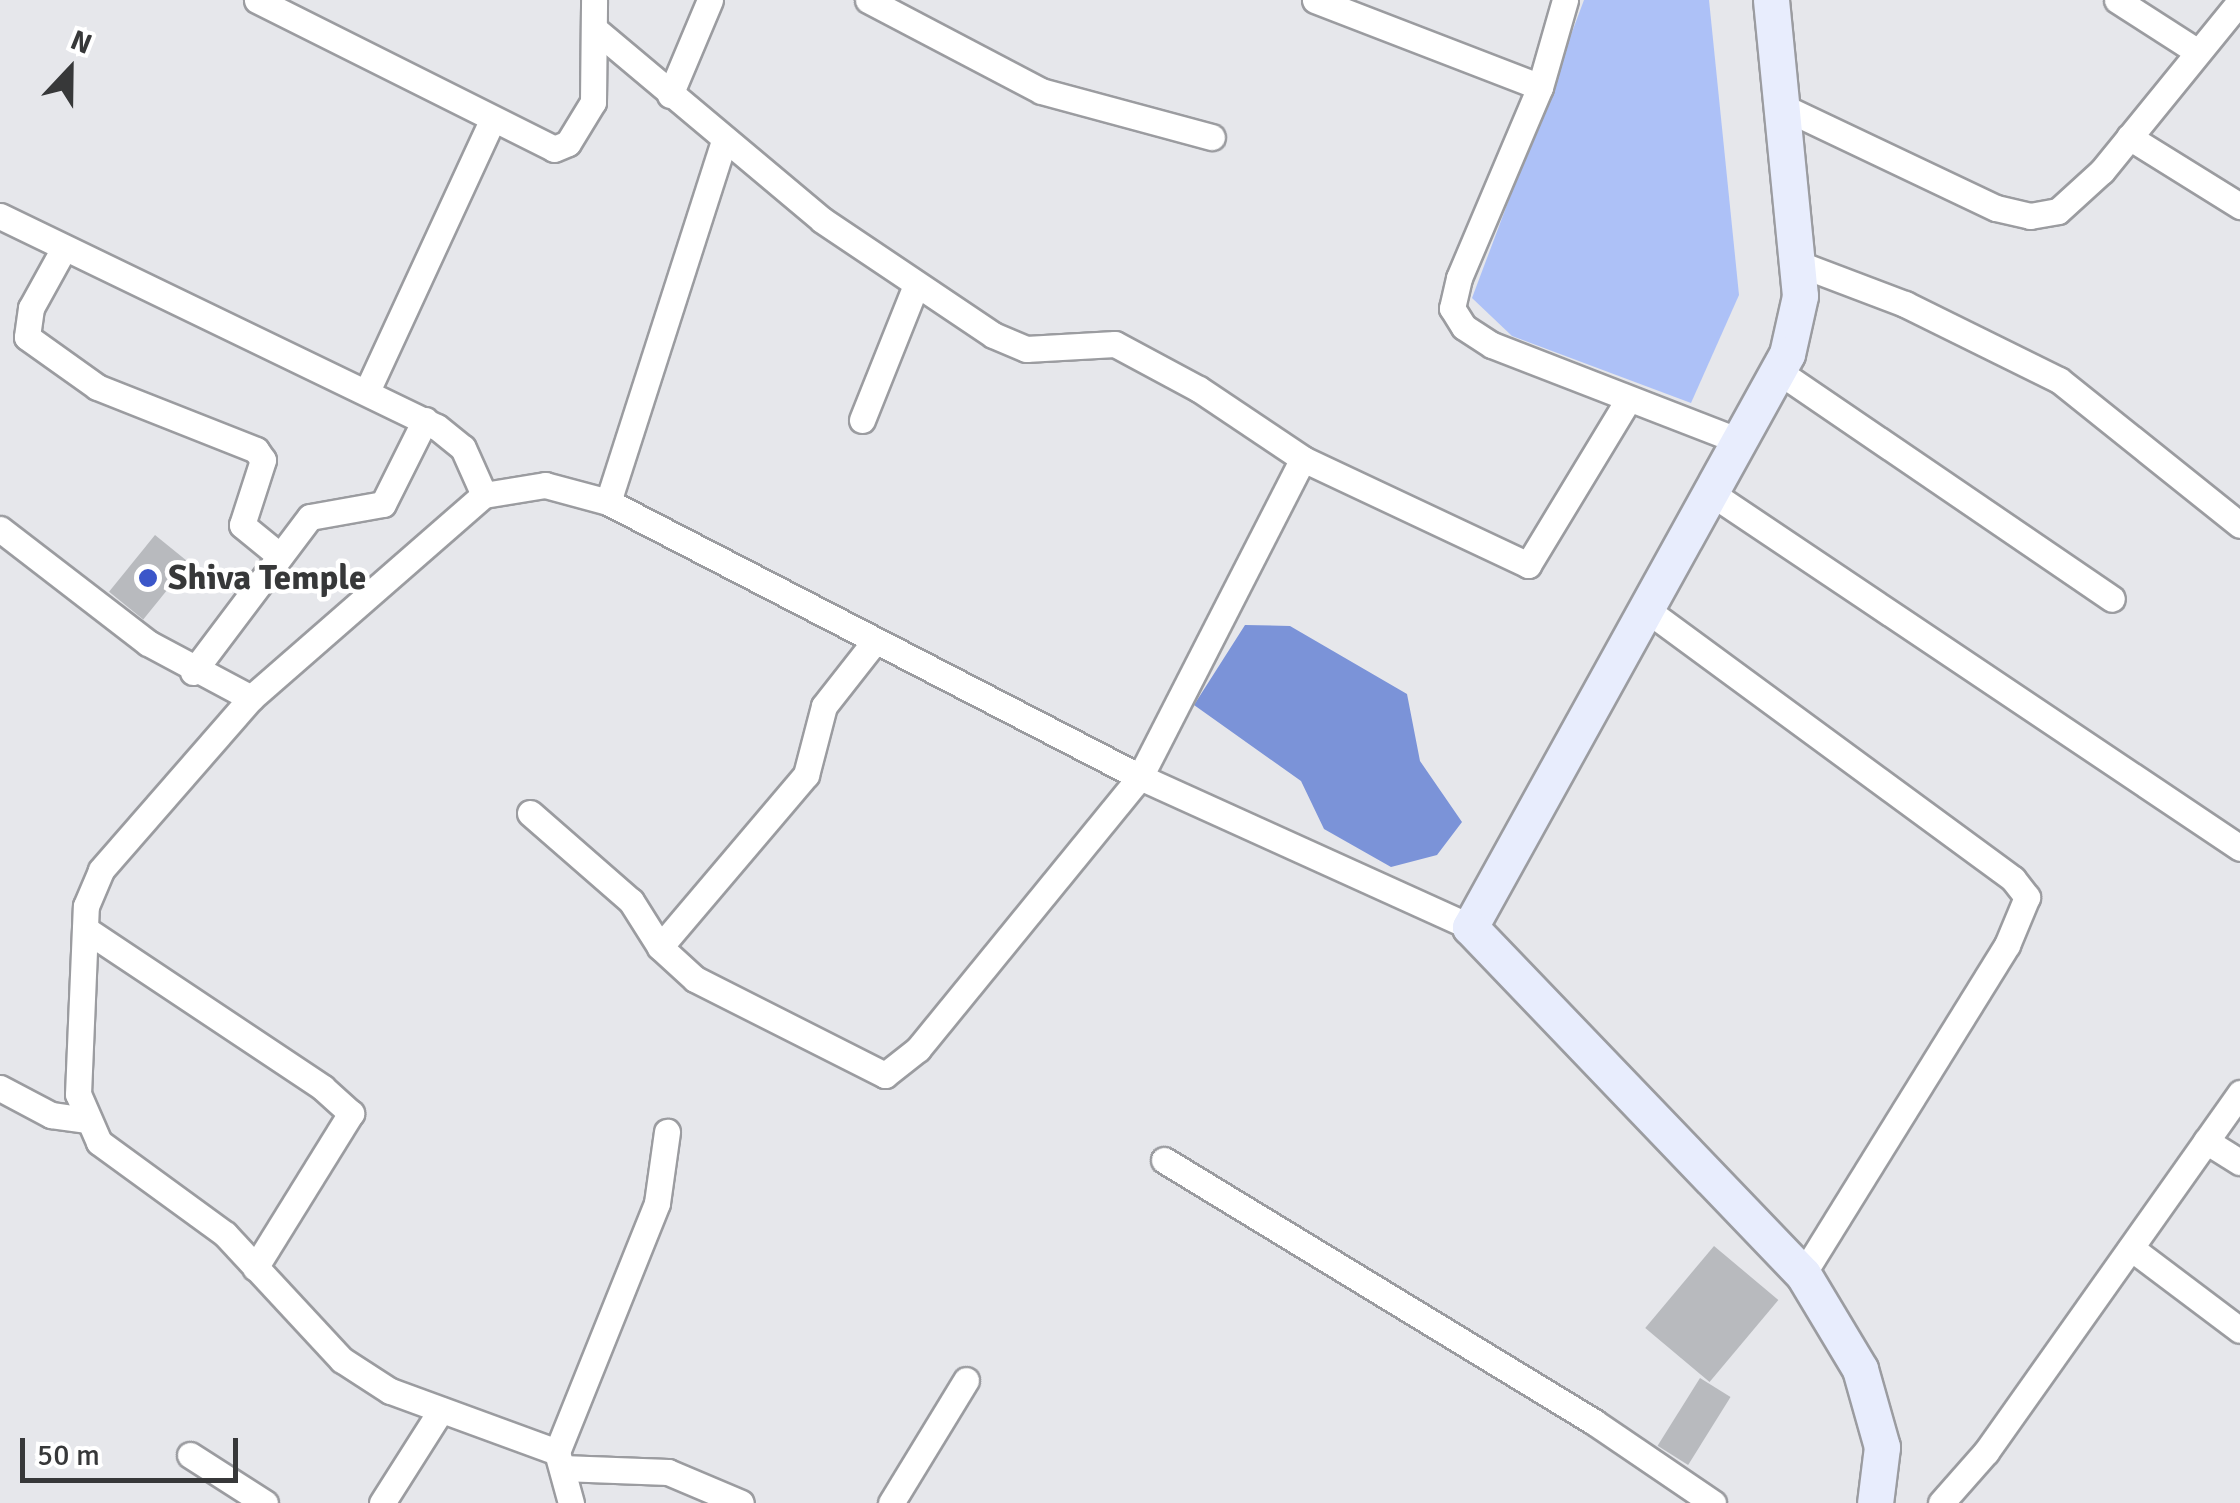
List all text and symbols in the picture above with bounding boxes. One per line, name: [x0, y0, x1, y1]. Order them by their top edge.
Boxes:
north arrow: [20, 20, 120, 120]
text: N: [66, 23, 97, 62]
place label: Shiva Temple: [168, 557, 366, 599]
marker: Shiva Temple: [137, 567, 159, 589]
scale bar: [25, 1418, 242, 1480]
text: 50 m: [37, 1437, 100, 1474]

